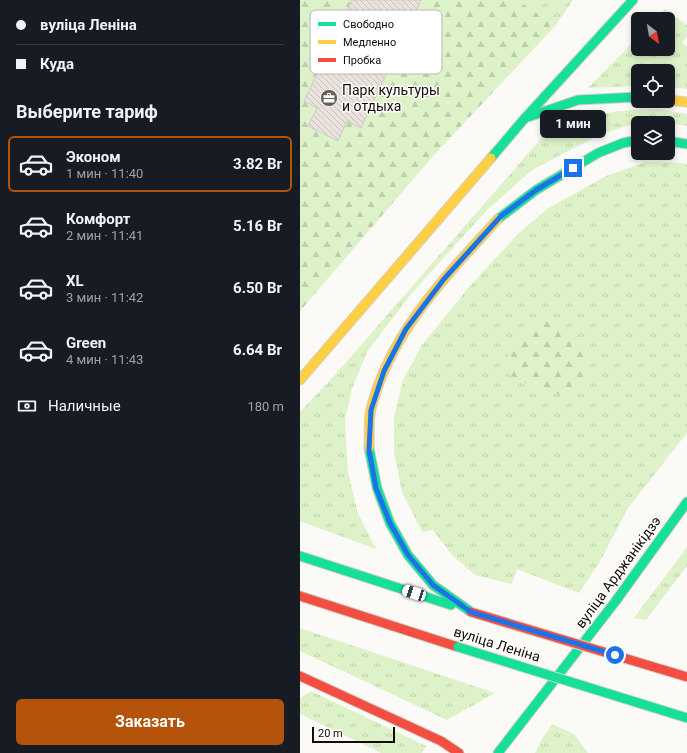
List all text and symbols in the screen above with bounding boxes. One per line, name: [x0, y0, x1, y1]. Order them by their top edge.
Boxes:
legend: [310, 10, 442, 74]
north arrow: [631, 12, 675, 56]
map controls: [631, 12, 675, 160]
text: вуліца Леніна: [40, 16, 137, 34]
text: Свободно: [343, 18, 394, 31]
text: Медленно: [343, 36, 396, 49]
text: Пробка: [343, 54, 381, 67]
text: Куда: [40, 55, 74, 73]
button: locate: [631, 64, 675, 108]
place label: Парк культуры и отдыха: [342, 82, 440, 114]
office icon: Парк культуры и отдыха: [319, 88, 339, 108]
text: Выберите тариф: [16, 101, 158, 122]
callout: 1 мин: [540, 110, 606, 138]
text: 1 мин: [555, 116, 591, 131]
button: layers: [631, 116, 675, 160]
icon: car: [18, 146, 54, 182]
text: Эконом: [66, 148, 121, 166]
text: 3.82 Br: [233, 155, 282, 173]
route end: [564, 159, 582, 177]
text: 1 мин · 11:40: [66, 166, 143, 181]
icon: car: [18, 208, 54, 244]
text: Комфорт: [66, 210, 130, 228]
text: 5.16 Br: [233, 217, 282, 235]
text: 2 мин · 11:41: [66, 228, 143, 243]
icon: car: [18, 270, 54, 306]
text: XL: [66, 272, 84, 290]
text: 6.50 Br: [233, 279, 282, 297]
text: 3 мин · 11:42: [66, 290, 143, 305]
icon: car: [18, 332, 54, 368]
text: Green: [66, 334, 106, 352]
text: 6.64 Br: [233, 341, 282, 359]
text: 4 мин · 11:43: [66, 352, 143, 367]
icon: cash: [16, 395, 38, 417]
text: Наличные: [48, 397, 121, 415]
text: 180 m: [247, 399, 284, 414]
street label: вуліца Арджанікідзэ: [572, 513, 664, 631]
car: [401, 584, 427, 602]
street label: вуліца Леніна: [452, 623, 542, 665]
route start: [606, 646, 624, 664]
button: Заказать: [16, 699, 284, 745]
scale bar: [312, 725, 395, 744]
text: 20 m: [318, 727, 343, 740]

